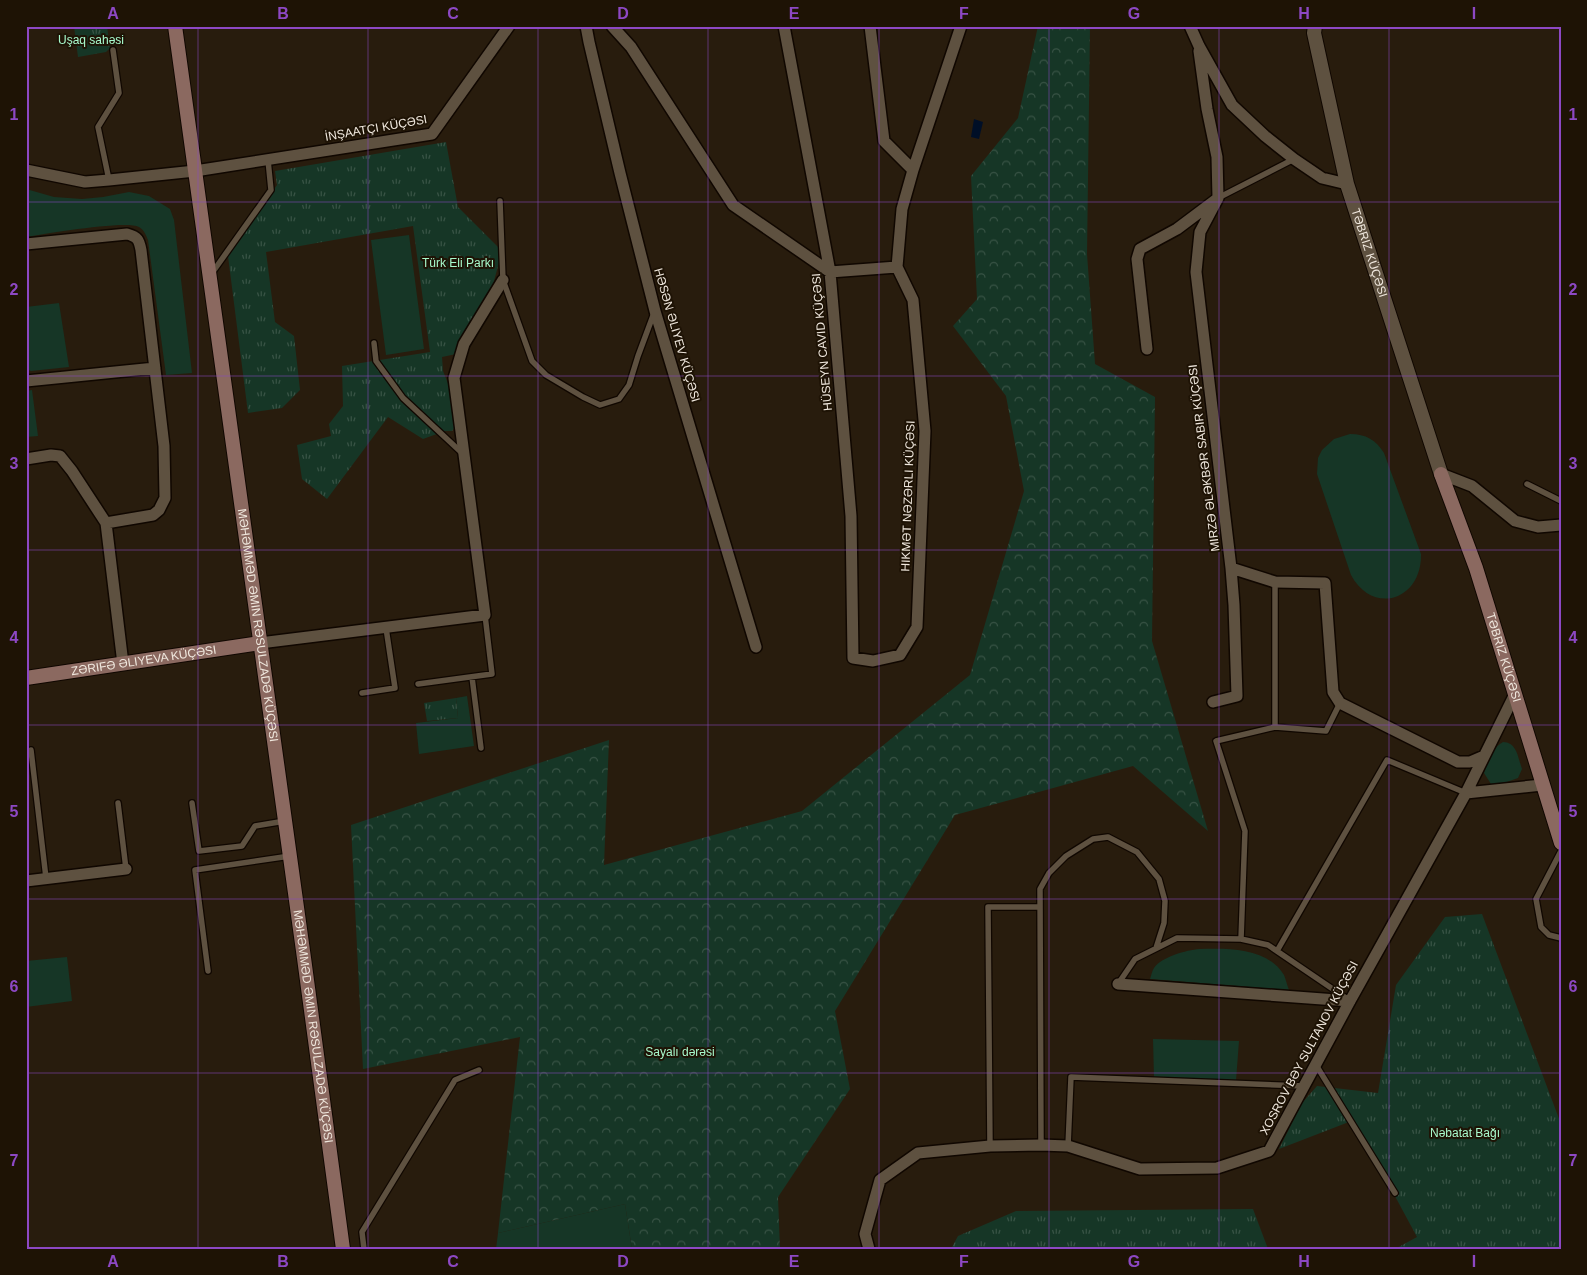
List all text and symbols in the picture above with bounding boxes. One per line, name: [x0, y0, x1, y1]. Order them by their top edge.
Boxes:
text: A: [107, 5, 119, 22]
text: B: [277, 5, 289, 22]
text: C: [447, 5, 459, 22]
text: D: [617, 5, 629, 22]
text: E: [789, 5, 800, 22]
text: F: [959, 5, 969, 22]
text: G: [1128, 5, 1140, 22]
text: H: [1298, 5, 1310, 22]
text: I: [1472, 5, 1476, 22]
park label: Uşaq sahəsi: [58, 33, 124, 47]
text: 1: [10, 106, 19, 123]
text: 1: [1569, 106, 1578, 123]
street label: İNŞAATÇI KÜÇƏSI: [324, 112, 428, 144]
street label: TƏBRIZ KÜÇƏSI: [1348, 207, 1390, 299]
park label: Türk Eli Parkı: [422, 256, 494, 270]
street label: HƏSƏN ƏLIYEV KÜÇƏSI: [651, 266, 703, 404]
street label: HÜSEYN CAVID KÜÇƏSI: [809, 273, 835, 411]
text: 2: [10, 281, 19, 298]
text: 2: [1569, 281, 1578, 298]
street label: MIRZƏ ƏLƏKBƏR SABIR KÜÇƏSI: [1186, 364, 1222, 552]
street label: HIKMƏT NƏZƏRLI KÜÇƏSI: [898, 420, 918, 572]
text: 3: [10, 455, 19, 472]
text: 3: [1569, 455, 1578, 472]
street label: MƏHƏMMƏD ƏMIN RƏSULZADƏ KÜÇƏSI: [235, 508, 281, 743]
street label: TƏBRIZ KÜÇƏSI: [1483, 611, 1524, 704]
text: 4: [10, 629, 19, 646]
text: 4: [1569, 629, 1578, 646]
street label: ZƏRIFƏ ƏLIYEVA KÜÇƏSI: [70, 643, 217, 678]
text: 5: [10, 803, 19, 820]
text: 5: [1569, 803, 1578, 820]
street label: MƏHƏMMƏD ƏMIN RƏSULZADƏ KÜÇƏSI: [290, 909, 336, 1144]
street label: XOSROV BƏY SULTANOV KÜÇƏSI: [1257, 959, 1361, 1137]
text: 6: [10, 978, 19, 995]
text: 6: [1569, 978, 1578, 995]
park label: Sayalı dərəsi: [645, 1045, 715, 1059]
park label: Nəbatat Bağı: [1430, 1126, 1500, 1140]
text: 7: [10, 1152, 19, 1169]
text: 7: [1569, 1152, 1578, 1169]
text: A: [107, 1253, 119, 1270]
text: B: [277, 1253, 289, 1270]
text: C: [447, 1253, 459, 1270]
text: D: [617, 1253, 629, 1270]
text: E: [789, 1253, 800, 1270]
text: F: [959, 1253, 969, 1270]
text: G: [1128, 1253, 1140, 1270]
text: H: [1298, 1253, 1310, 1270]
text: I: [1472, 1253, 1476, 1270]

